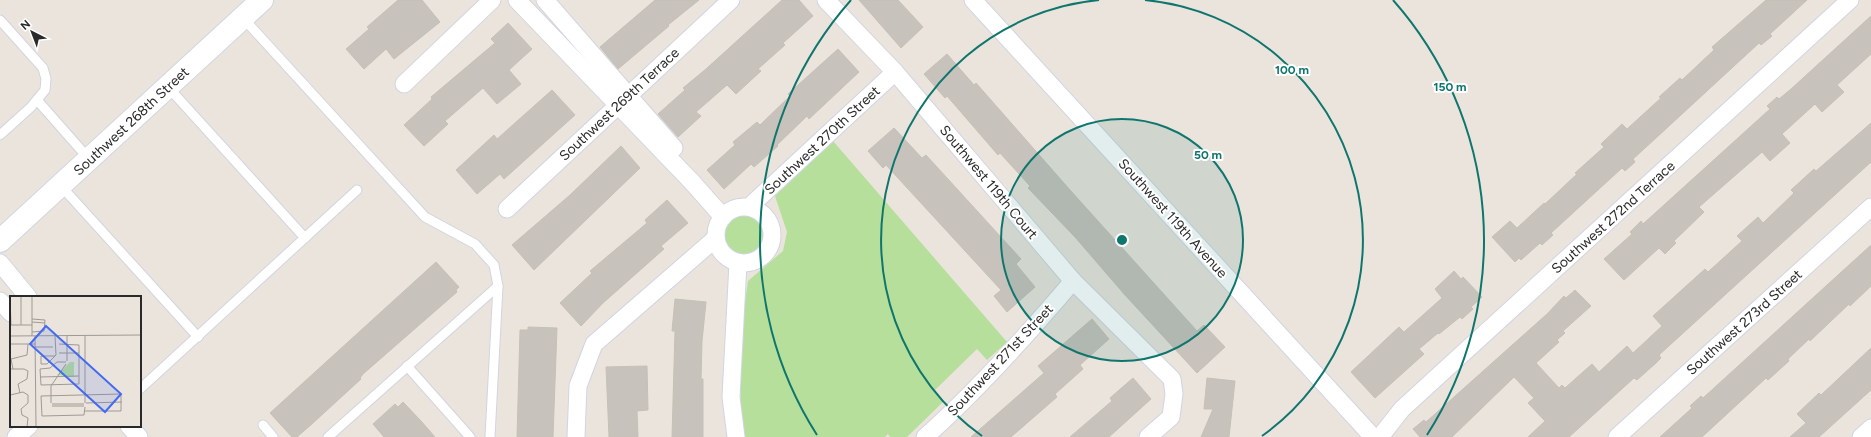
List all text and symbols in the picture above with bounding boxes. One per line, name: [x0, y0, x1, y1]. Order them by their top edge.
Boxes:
north arrow: [12, 12, 52, 52]
text: N: [18, 17, 33, 33]
street label: Southwest 269th Terrace: [556, 44, 683, 164]
text: 100 m: [1275, 63, 1309, 77]
street label: Southwest 268th Street: [70, 64, 192, 179]
text: 150 m: [1433, 80, 1467, 94]
street label: Southwest 270th Street: [761, 83, 883, 198]
street label: Southwest 119th Court: [936, 122, 1041, 243]
text: 50 m: [1194, 148, 1222, 162]
street label: Southwest 119th Avenue: [1115, 155, 1231, 282]
street label: Southwest 272nd Terrace: [1548, 157, 1679, 277]
centre of rings: [1115, 233, 1129, 247]
street label: Southwest 273rd Street: [1683, 266, 1806, 379]
inset map: [10, 296, 141, 427]
street label: Southwest 271st Street: [944, 301, 1057, 420]

